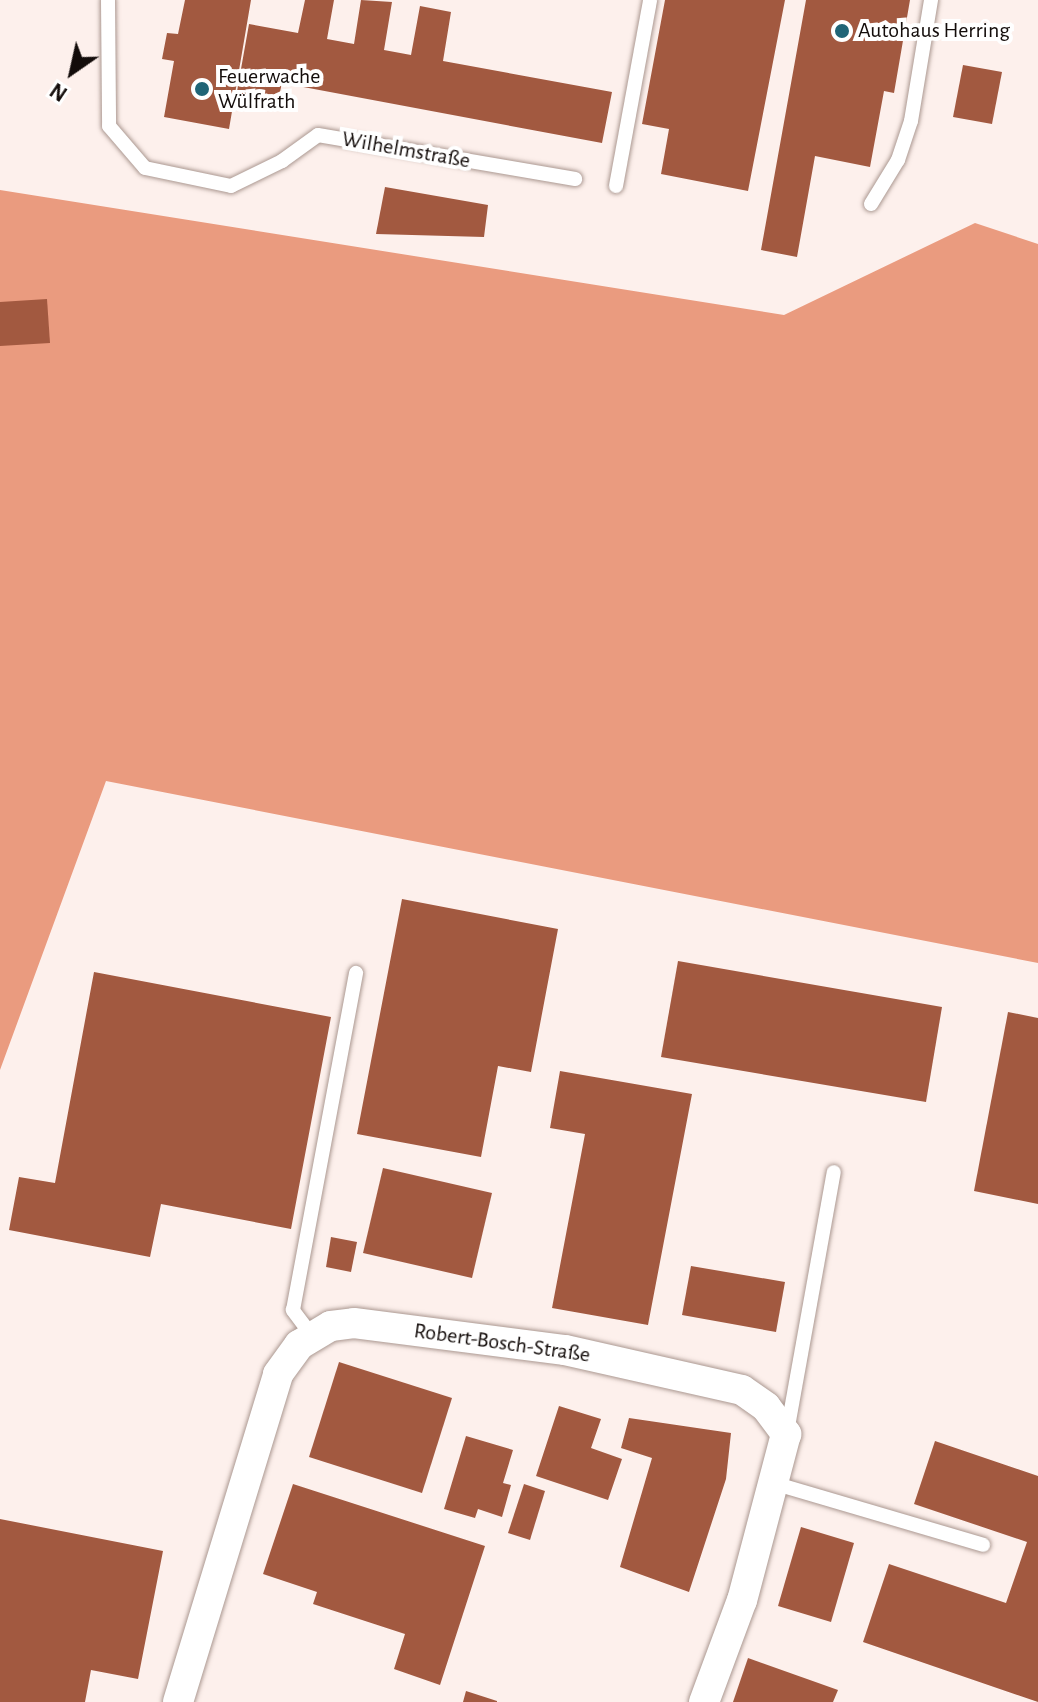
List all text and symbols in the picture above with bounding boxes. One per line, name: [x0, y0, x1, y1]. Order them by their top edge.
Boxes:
place label: Autohaus Herring: [858, 18, 1010, 44]
marker: Autohaus Herring: [833, 22, 851, 40]
north arrow: [32, 32, 112, 112]
place label: Feuerwache Wülfrath: [218, 63, 320, 114]
text: N: [46, 79, 71, 105]
marker: Feuerwache Wülfrath: [193, 80, 211, 98]
street label: Wilhelmstraße: [340, 126, 472, 174]
street label: Robert-Bosch-Straße: [412, 1318, 592, 1368]

